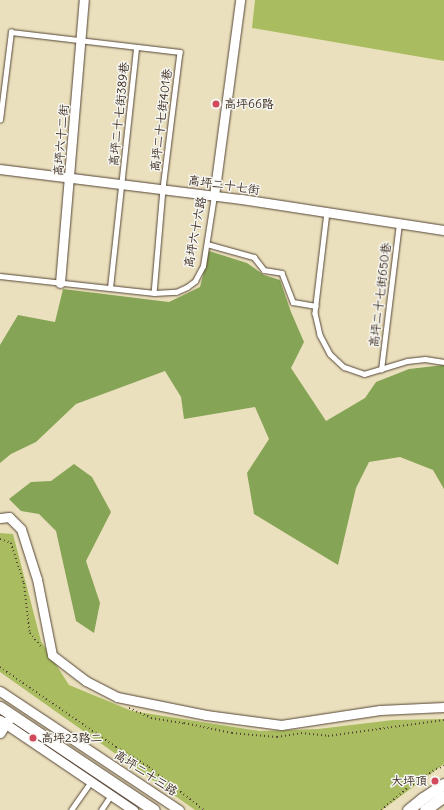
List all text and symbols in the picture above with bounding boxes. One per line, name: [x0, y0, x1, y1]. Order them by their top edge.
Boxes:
street label: 高坪二十七街389巷: [106, 61, 132, 167]
street label: 高坪二十七街401巷: [148, 68, 174, 172]
place label: 高坪66路: [224, 97, 274, 111]
marker: 高坪66路: [211, 99, 221, 109]
street label: 高坪六十二街: [51, 104, 71, 176]
street label: 高坪二十七街: [187, 173, 261, 197]
street label: 高坪六十六路: [181, 195, 209, 269]
street label: 高坪二十七街650巷: [366, 242, 394, 348]
place label: 高坪23路二: [41, 731, 102, 745]
marker: 高坪23路二: [28, 733, 38, 743]
street label: 高坪二十三路: [112, 747, 180, 799]
place label: 大坪頂: [391, 774, 427, 788]
marker: 大坪頂: [430, 776, 440, 786]

